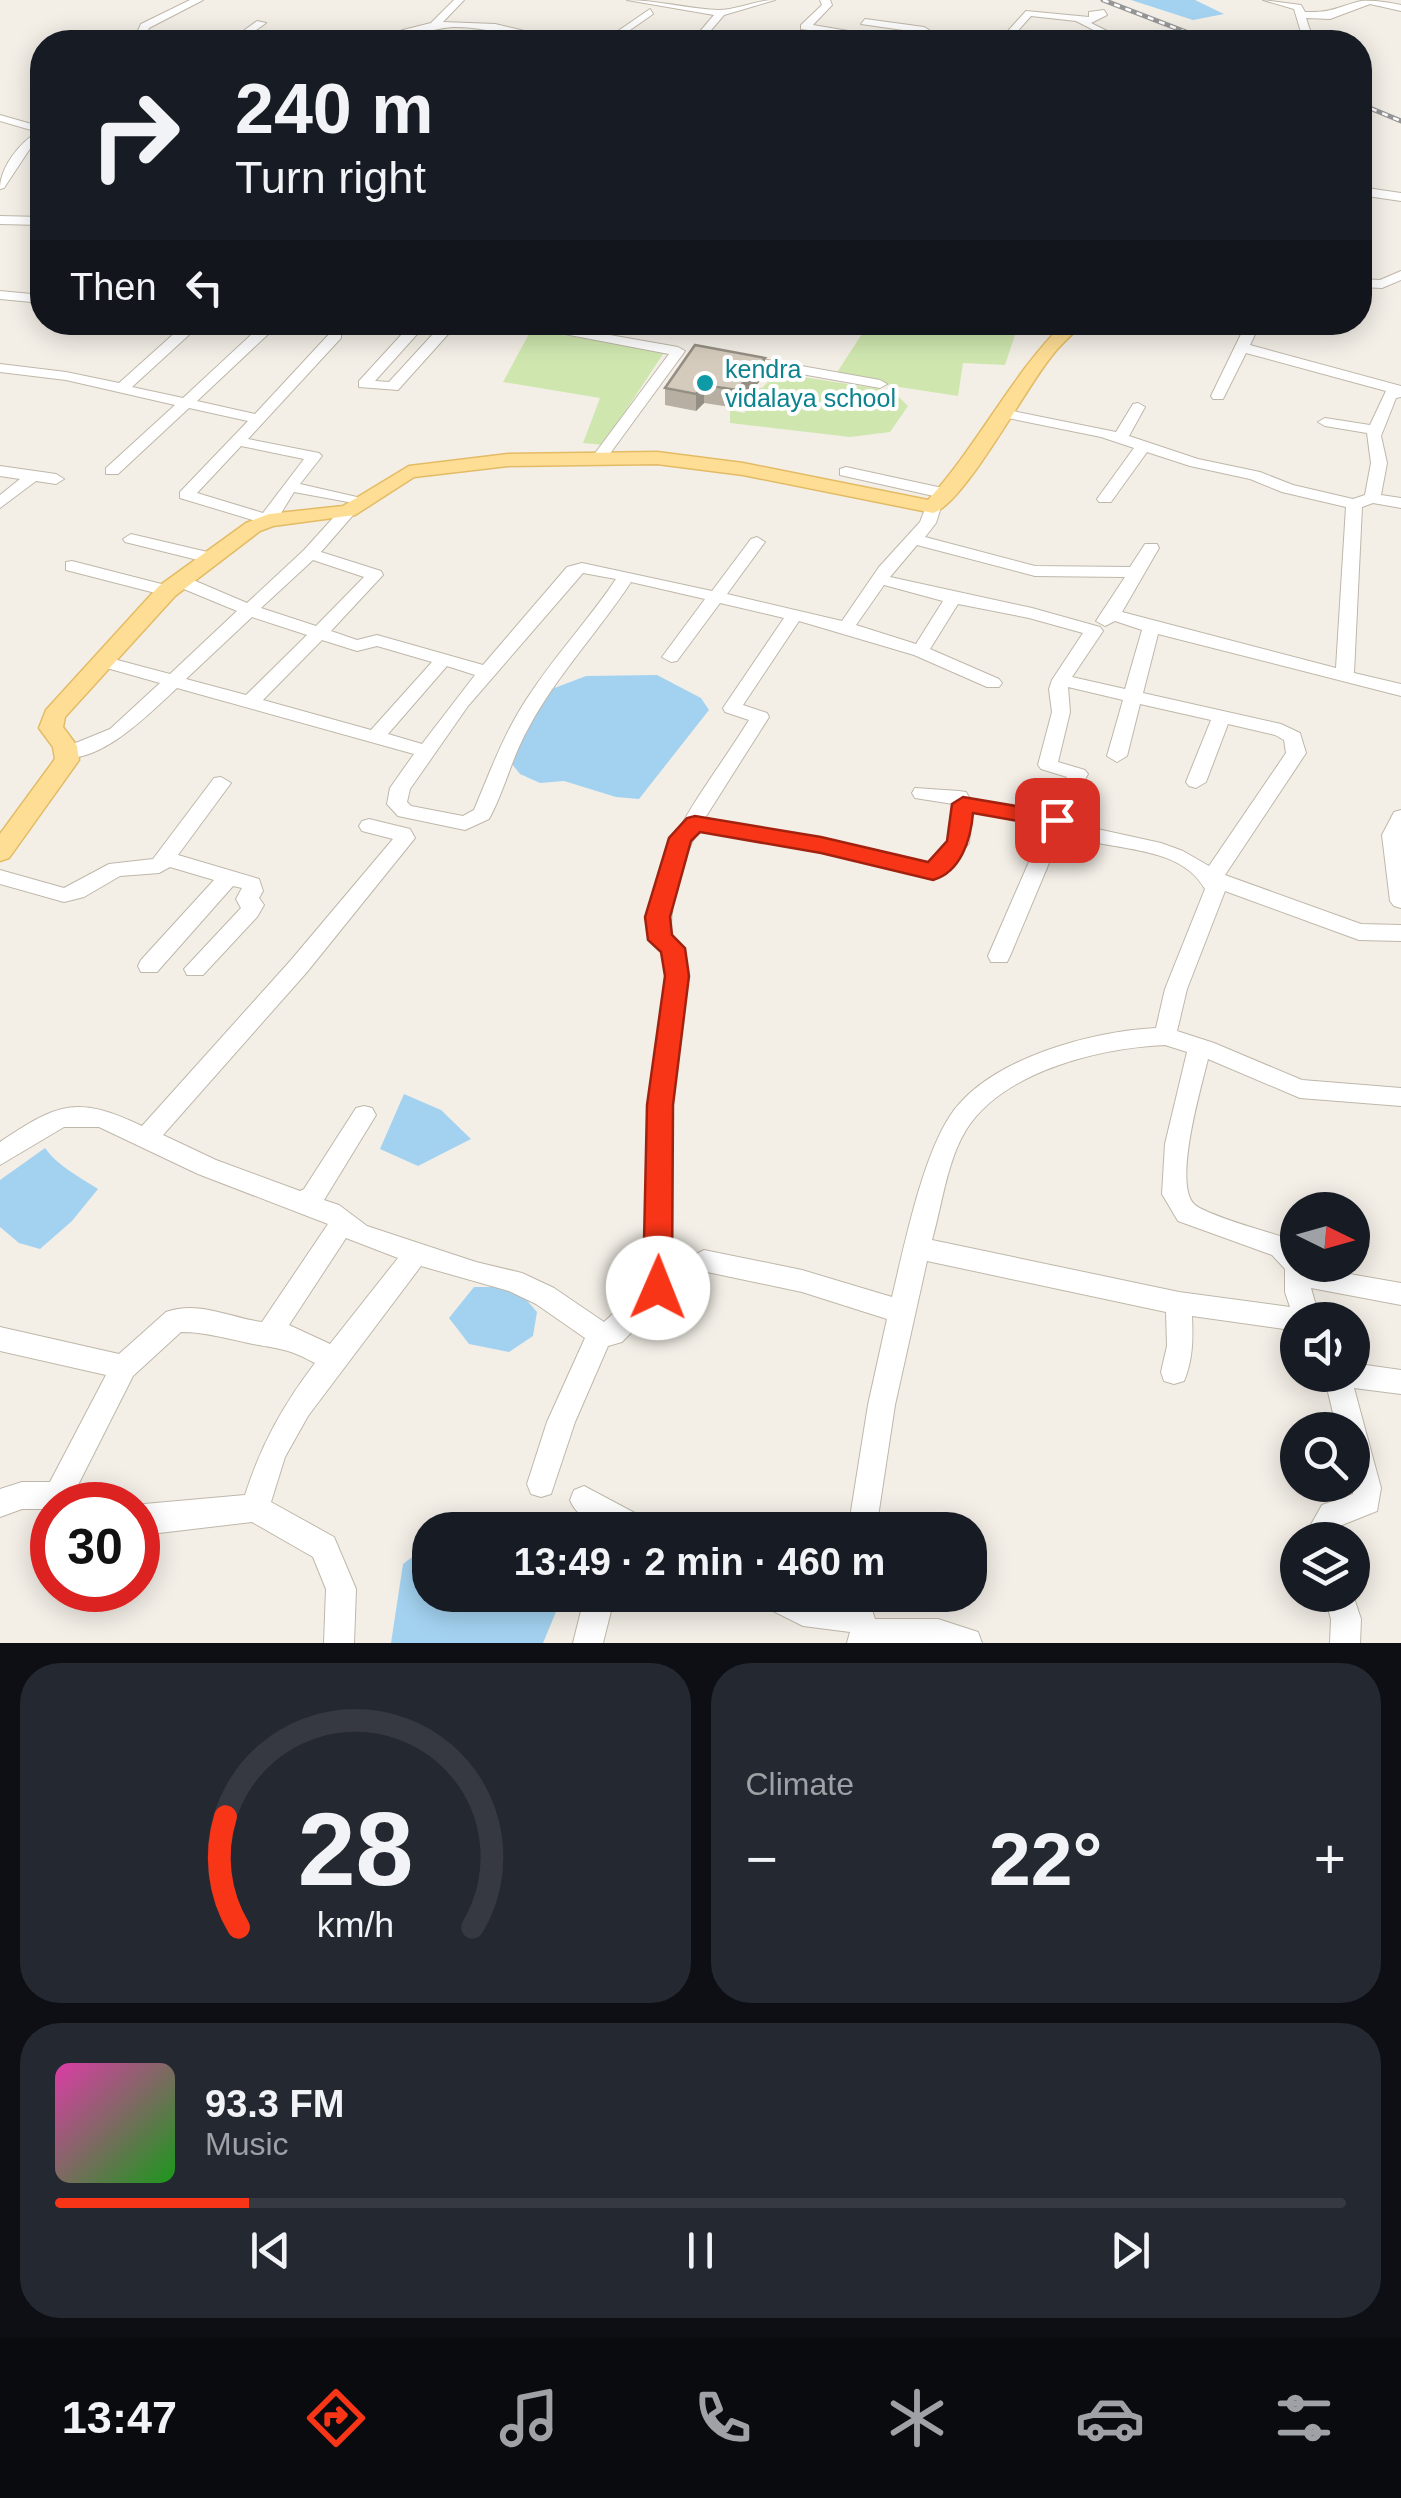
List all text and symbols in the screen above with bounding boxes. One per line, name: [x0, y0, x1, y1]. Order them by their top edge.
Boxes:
icon: right: [70, 70, 200, 200]
text: 240 m: [235, 70, 433, 148]
text: Turn right: [235, 152, 426, 203]
icon: left: [177, 260, 232, 315]
text: Then: [70, 266, 157, 308]
place label: kendra vidalaya school: [725, 355, 896, 412]
marker: kendra vidalaya school: [694, 372, 716, 394]
pin: [1015, 778, 1100, 863]
icon: arrive: [1030, 793, 1085, 848]
north arrow: [1280, 1192, 1370, 1282]
map controls: [1280, 1192, 1370, 1612]
position arrow: [606, 1236, 710, 1340]
button: sound: [1280, 1302, 1370, 1392]
button: search: [1280, 1412, 1370, 1502]
speed limit sign: 30: [30, 1482, 160, 1612]
button: layers: [1280, 1522, 1370, 1612]
text: 13:49 · 2 min · 460 m: [514, 1541, 885, 1583]
text: Climate: [746, 1766, 854, 1802]
text: 28: [297, 1791, 413, 1907]
text: 22°: [989, 1817, 1102, 1901]
text: −: [746, 1828, 778, 1890]
text: +: [1314, 1828, 1346, 1890]
text: km/h: [317, 1905, 394, 1945]
text: 93.3 FM: [205, 2083, 344, 2125]
text: Music: [205, 2126, 289, 2162]
icon: previous: [243, 2223, 298, 2278]
icon: pause: [673, 2223, 728, 2278]
icon: next: [1103, 2223, 1158, 2278]
icon: directions: [301, 2383, 371, 2453]
icon: music: [494, 2383, 564, 2453]
icon: phone: [688, 2383, 758, 2453]
icon: climate: [882, 2383, 952, 2453]
icon: car: [1075, 2383, 1145, 2453]
icon: filters: [1269, 2383, 1339, 2453]
text: 13:47: [62, 2392, 177, 2443]

